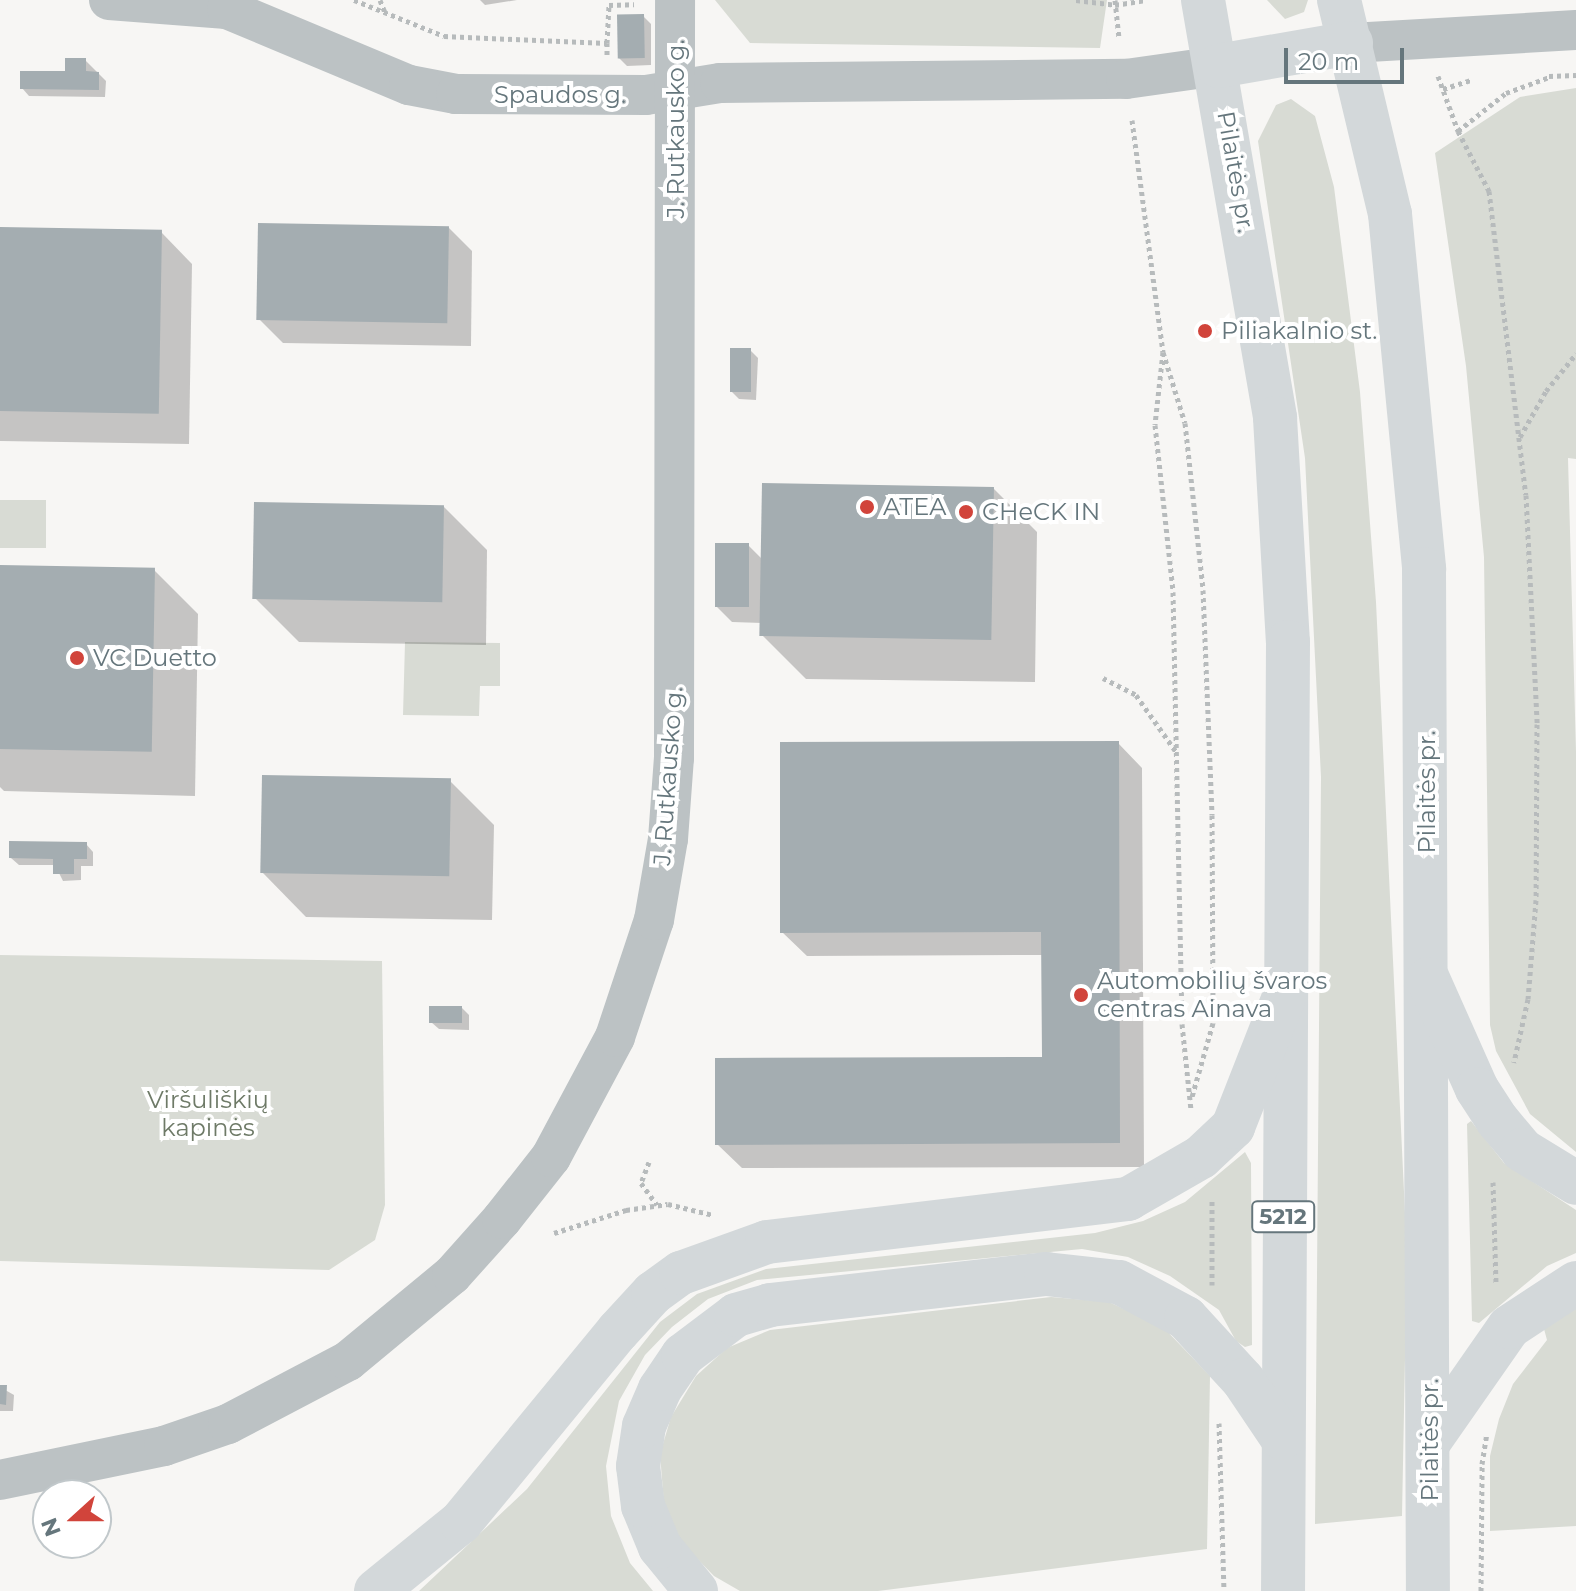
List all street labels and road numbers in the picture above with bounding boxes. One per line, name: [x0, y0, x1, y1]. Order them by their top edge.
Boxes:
street label: J. Rutkausko g.: [662, 39, 690, 219]
street label: Spaudos g.: [494, 81, 626, 109]
street label: Pilaitės pr.: [1211, 109, 1261, 235]
street label: J. Rutkausko g.: [647, 686, 689, 866]
street label: Pilaitės pr.: [1413, 730, 1441, 854]
road number: 5212: [1251, 1199, 1315, 1235]
street label: Pilaitės pr.: [1416, 1378, 1444, 1502]

